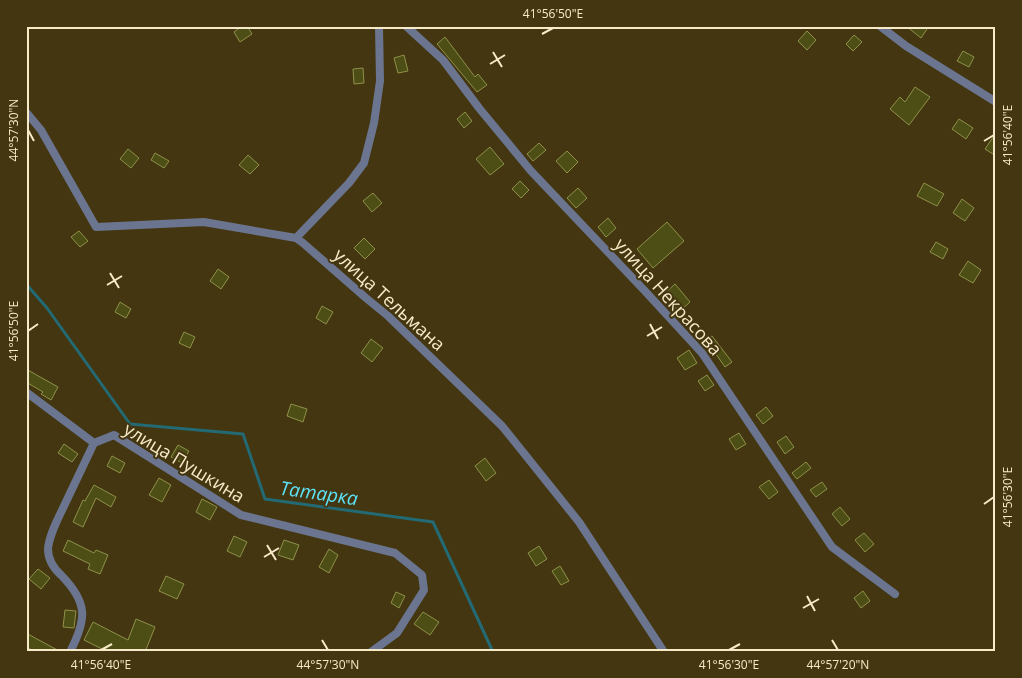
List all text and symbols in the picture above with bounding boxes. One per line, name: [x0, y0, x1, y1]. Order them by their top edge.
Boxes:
text: 41°56'50"E: [523, 5, 583, 22]
text: 44°57'30"N: [5, 99, 22, 161]
text: 41°56'40"E: [999, 105, 1016, 165]
street label: улица Некрасова: [610, 232, 728, 360]
street label: улица Тельмана: [329, 243, 451, 356]
text: 41°56'50"E: [5, 301, 22, 361]
street label: улица Пушкина: [120, 417, 249, 508]
text: 41°56'30"E: [999, 467, 1016, 527]
water label: Татарка: [278, 475, 360, 511]
text: 41°56'40"E: [71, 656, 131, 673]
text: 44°57'30"N: [297, 656, 359, 673]
text: 41°56'30"E: [699, 656, 759, 673]
text: 44°57'20"N: [807, 656, 869, 673]

